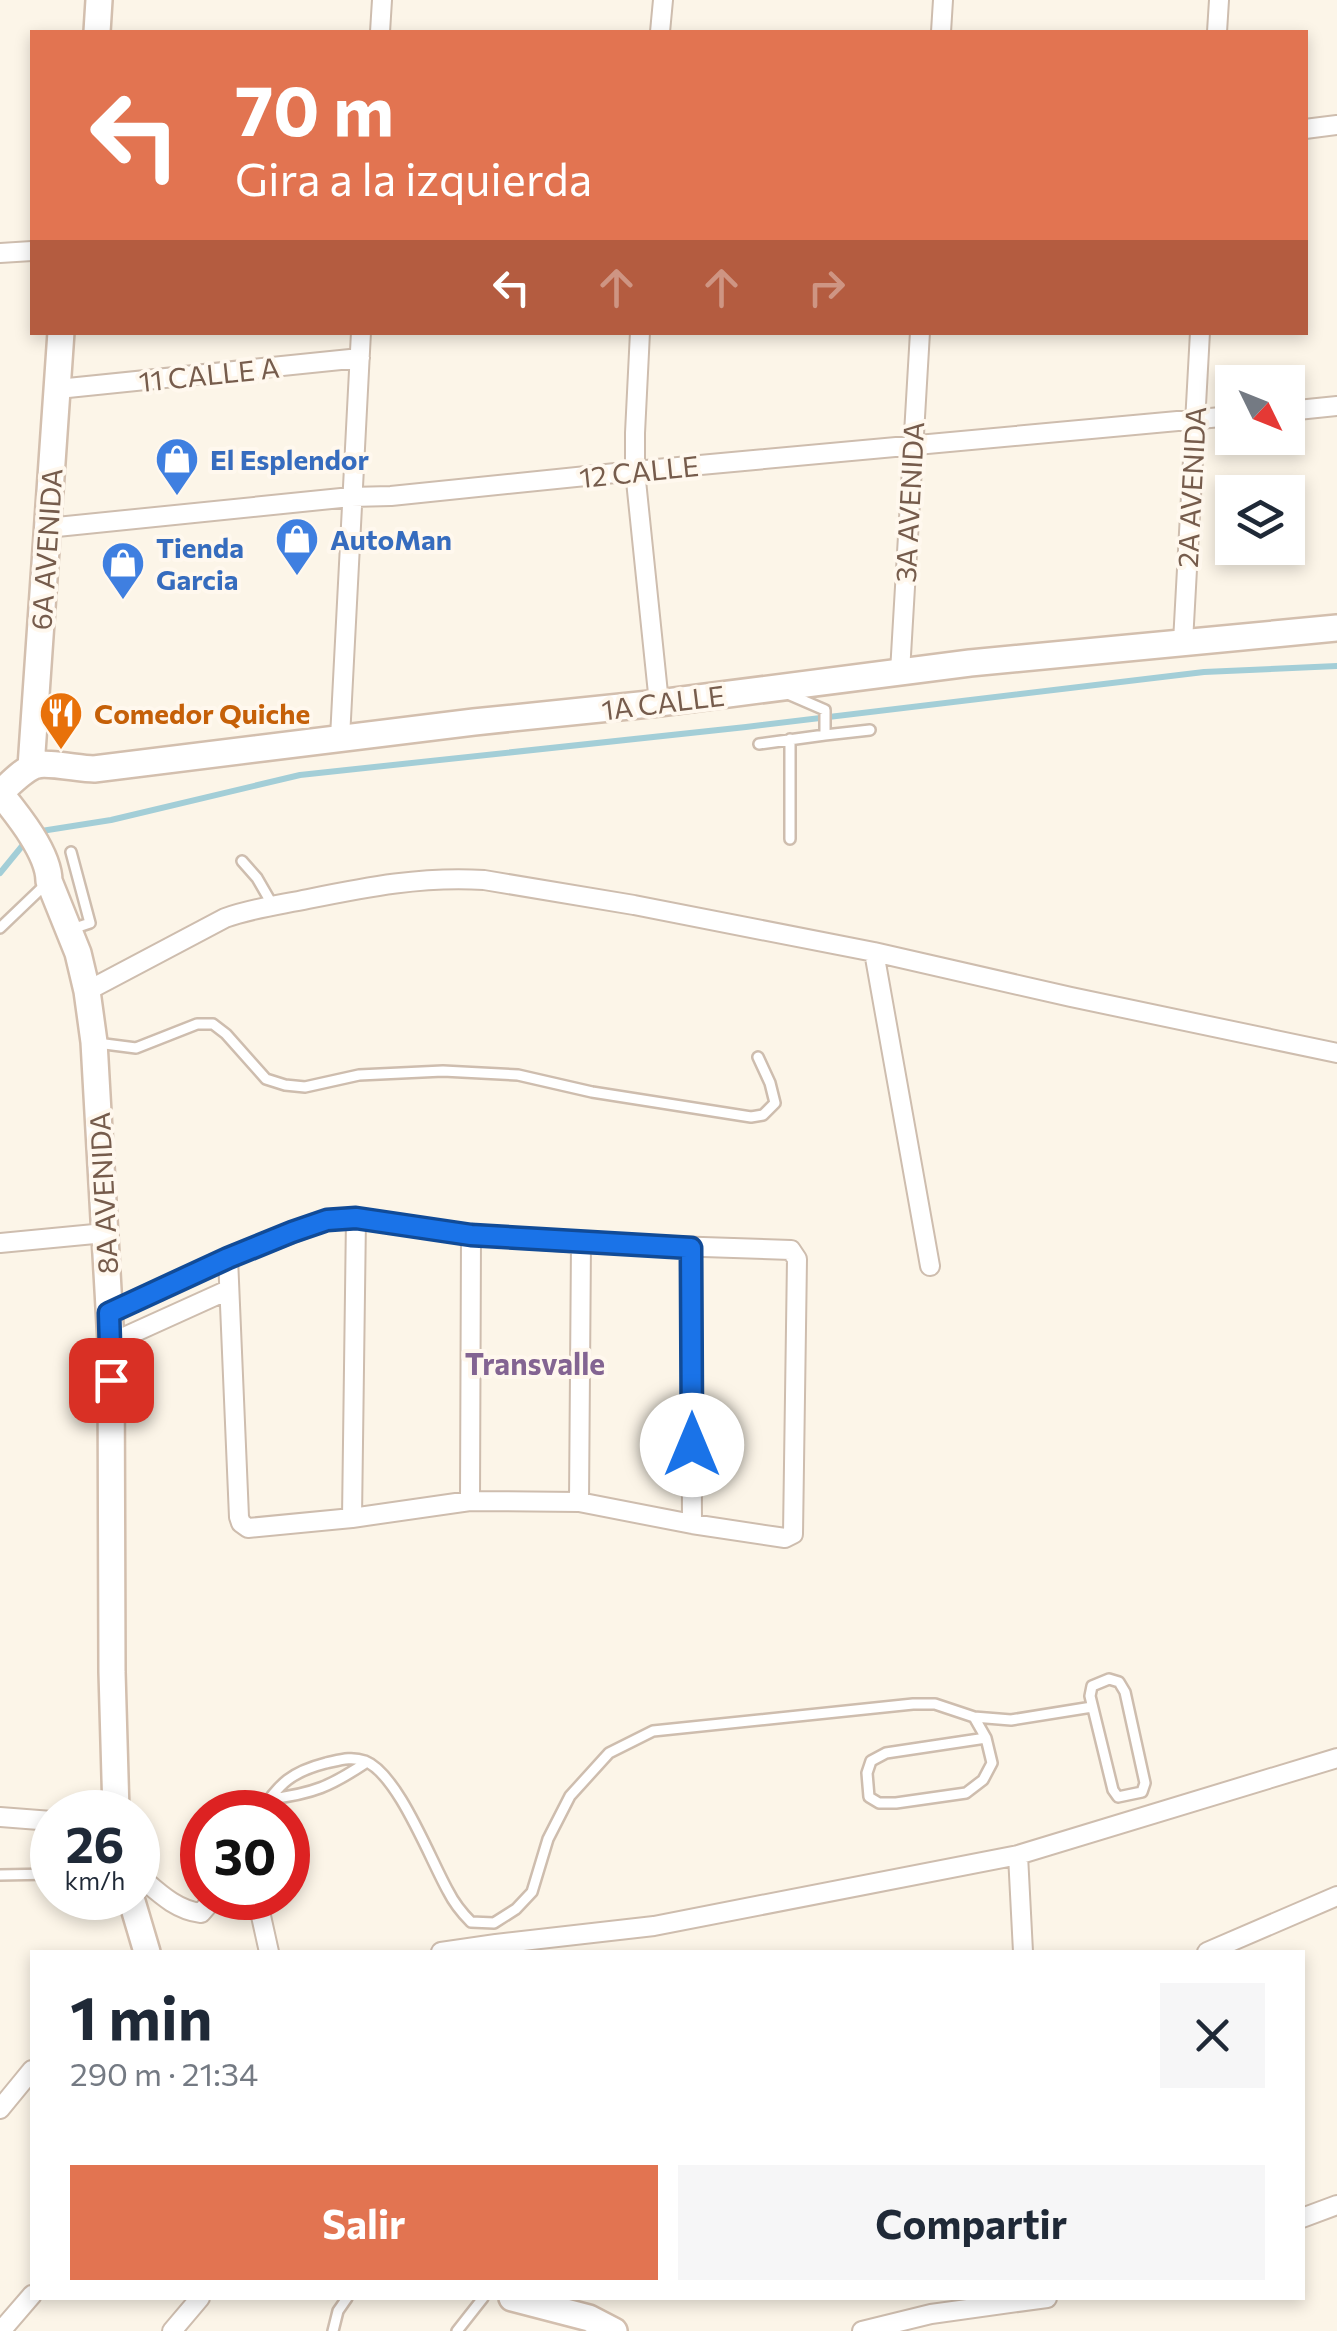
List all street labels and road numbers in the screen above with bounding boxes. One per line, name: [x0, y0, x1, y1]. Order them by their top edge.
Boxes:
street label: 11 CALLE A: [137, 350, 281, 398]
street label: 2A AVENIDA: [1170, 406, 1212, 568]
street label: 3A AVENIDA: [888, 421, 930, 583]
street label: 12 CALLE: [578, 448, 700, 494]
street label: 6A AVENIDA: [23, 467, 69, 631]
street label: 1A CALLE: [599, 678, 727, 726]
street label: 8A AVENIDA: [82, 1111, 124, 1275]

